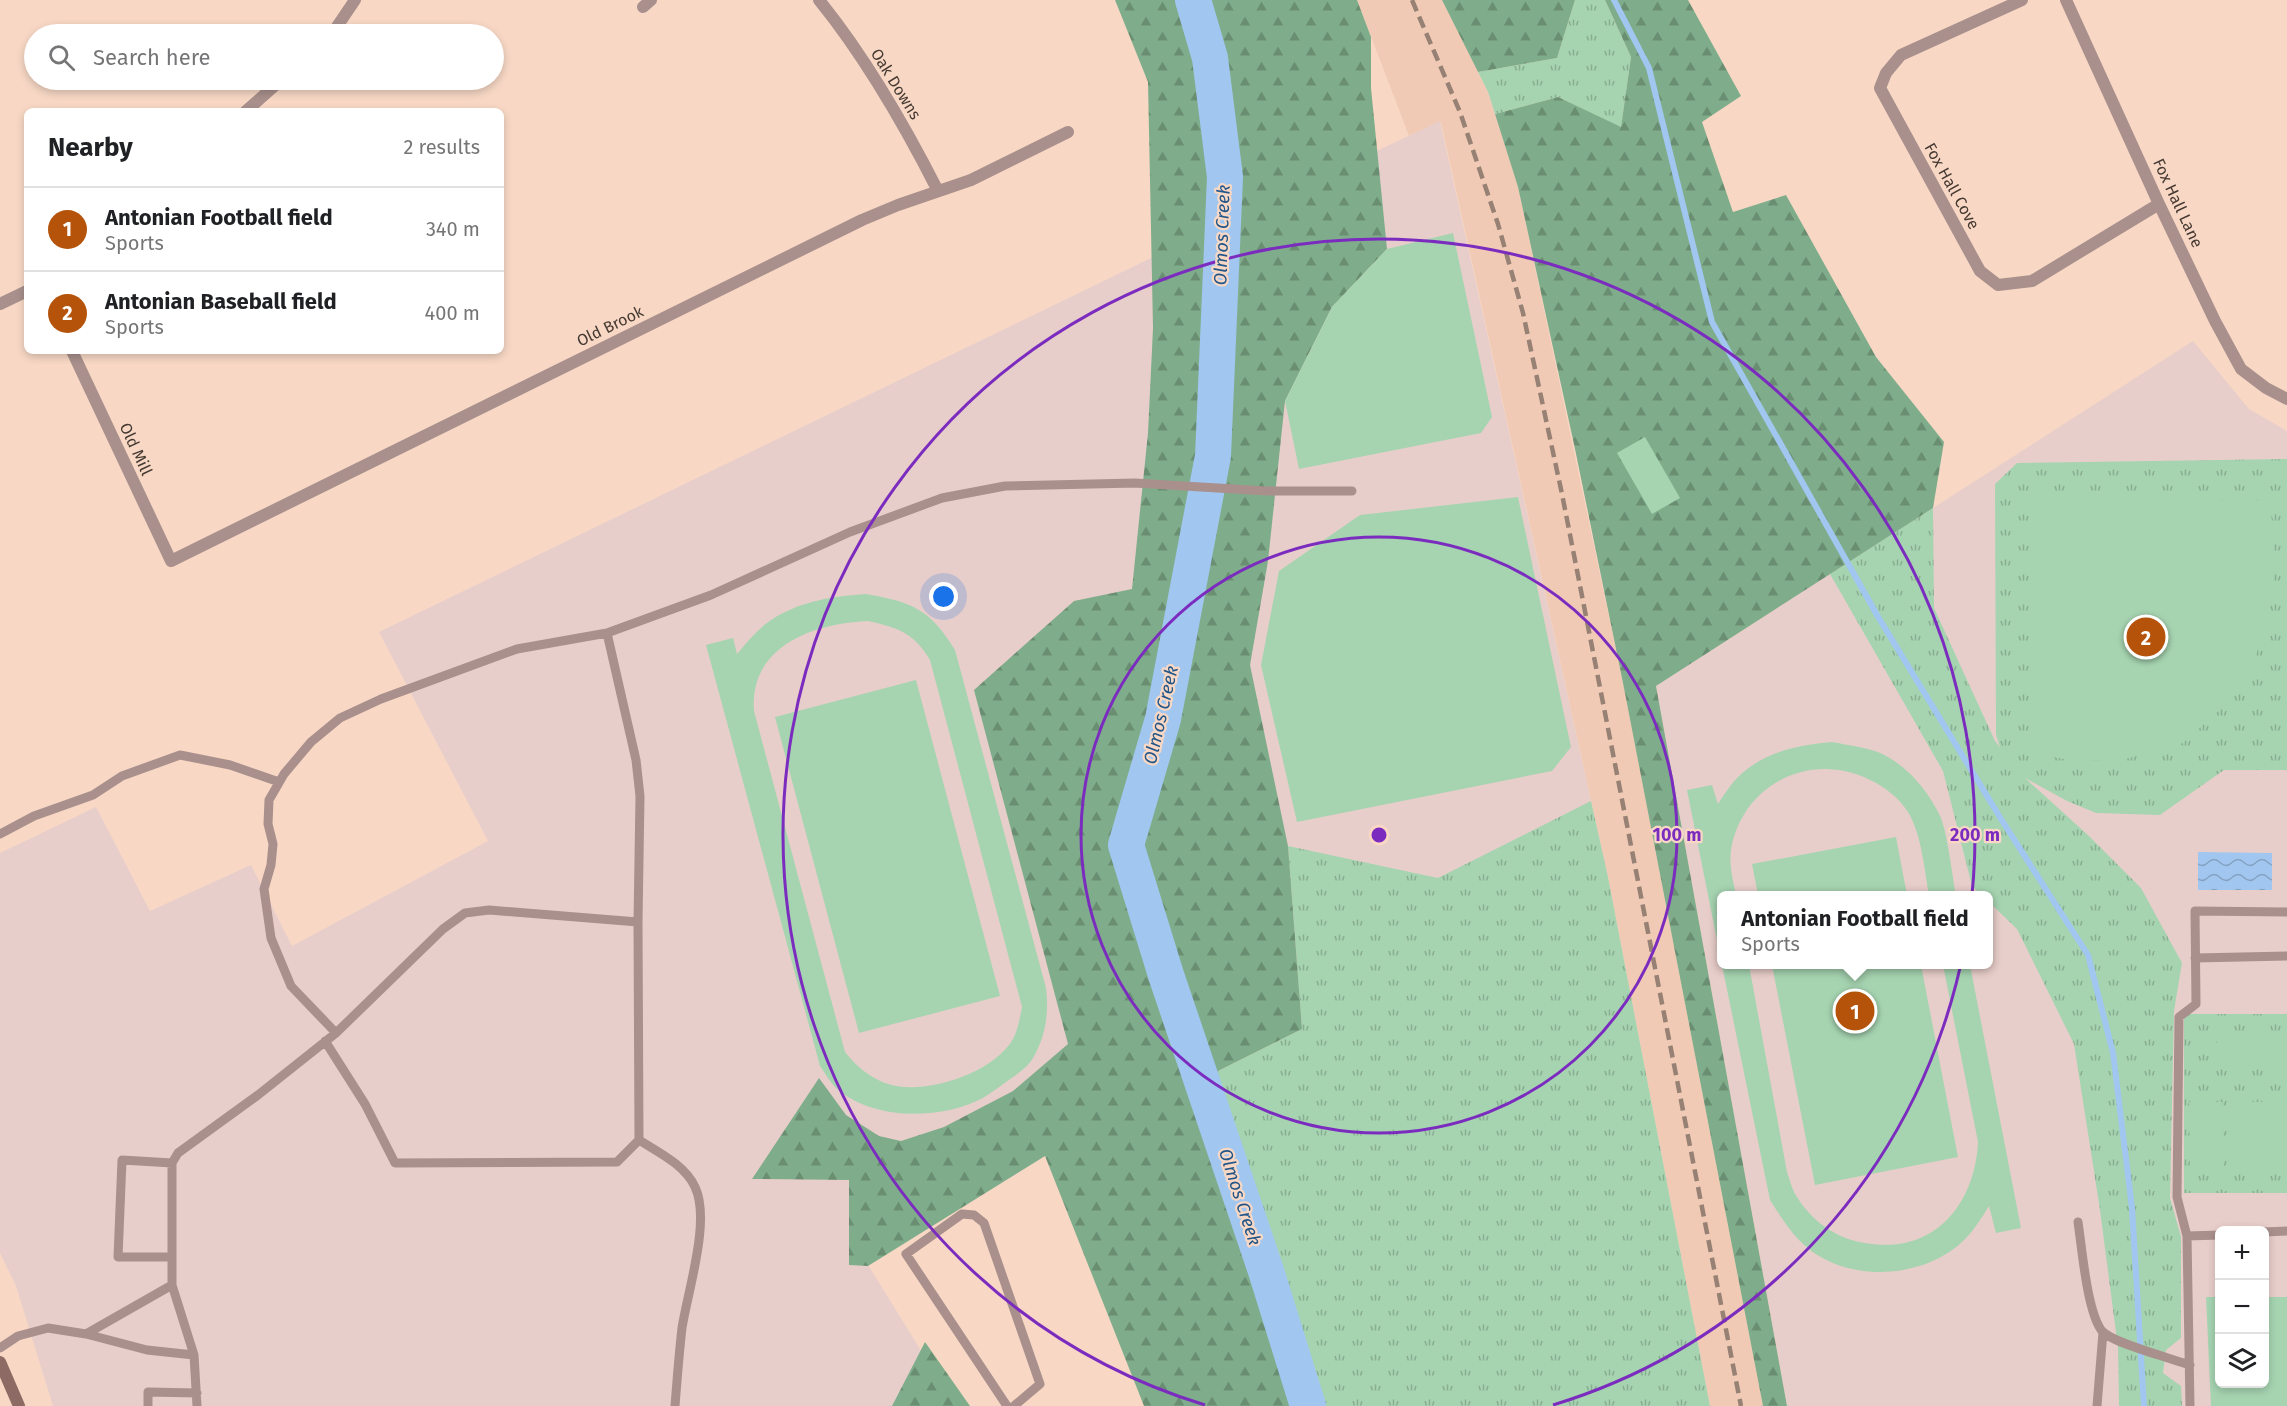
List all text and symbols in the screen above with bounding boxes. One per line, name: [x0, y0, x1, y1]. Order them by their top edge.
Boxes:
search box: [24, 24, 504, 90]
icon: search: [45, 41, 78, 74]
text: Search here: [93, 44, 211, 71]
street label: Oak Downs: [867, 45, 925, 123]
text: Nearby: [48, 132, 133, 163]
text: 2 results: [403, 135, 480, 159]
street label: Fox Hall Cove: [1920, 139, 1984, 233]
street label: Fox Hall Lane: [2149, 155, 2207, 251]
water label: Olmos Creek: [1209, 184, 1235, 286]
text: Antonian Football field: [105, 204, 333, 231]
text: 1: [63, 217, 72, 241]
text: 340 m: [426, 217, 480, 241]
text: Sports: [105, 231, 164, 255]
text: Antonian Baseball field: [105, 288, 337, 315]
text: 2: [62, 301, 73, 325]
text: 400 m: [425, 301, 480, 325]
street label: Old Brook: [574, 301, 647, 350]
text: Sports: [105, 315, 164, 339]
street label: Old Mill: [116, 420, 157, 479]
your location: [929, 582, 958, 611]
pin: 2: [2126, 614, 2166, 660]
water label: Olmos Creek: [1139, 663, 1183, 766]
text: 100 m: [1653, 824, 1701, 846]
text: 200 m: [1950, 824, 2000, 846]
centre of rings: [1369, 825, 1389, 845]
popup: [1717, 891, 1993, 969]
text: Antonian Football field: [1741, 905, 1969, 932]
text: Sports: [1741, 932, 1800, 956]
pin: 1: [1836, 988, 1874, 1034]
water label: Olmos Creek: [1214, 1146, 1266, 1248]
map controls: [2215, 1226, 2269, 1388]
button: +: [2215, 1226, 2269, 1280]
button: −: [2215, 1280, 2269, 1334]
button: layers: [2215, 1334, 2269, 1388]

